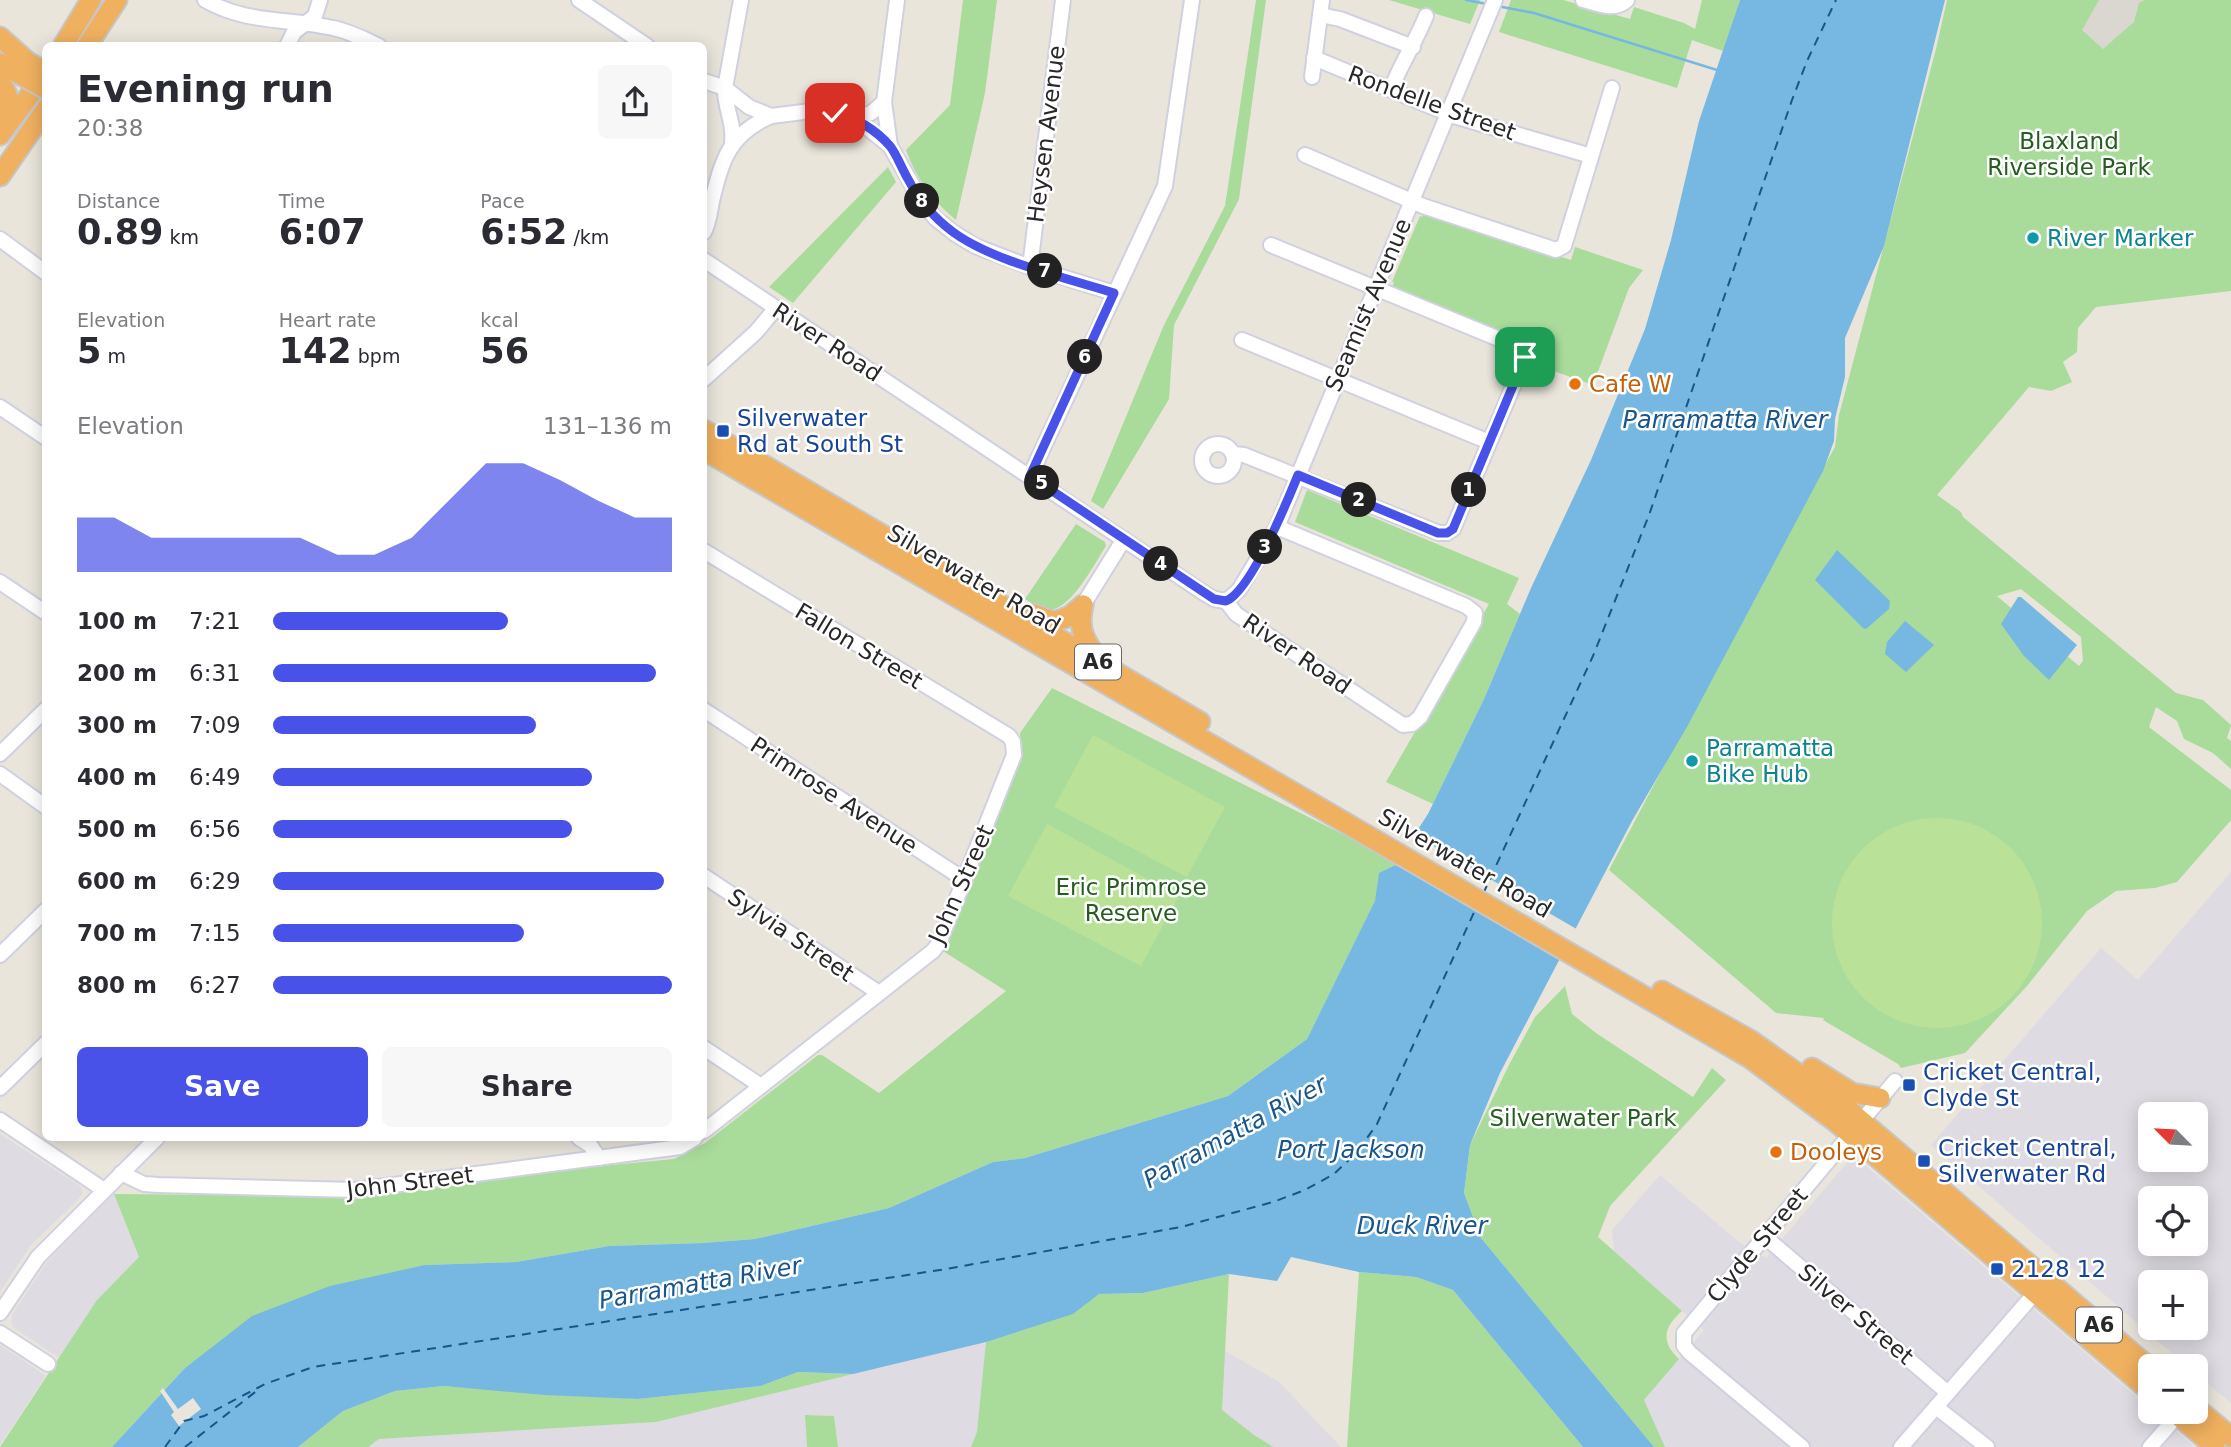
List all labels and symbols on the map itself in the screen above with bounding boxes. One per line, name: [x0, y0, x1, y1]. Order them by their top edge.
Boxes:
street label: Heysen Avenue: [1022, 44, 1070, 224]
street label: Rondelle Street: [1345, 61, 1519, 145]
pin: [805, 83, 865, 143]
park label: Blaxland Riverside Park: [1987, 128, 2152, 180]
pin: 8: [904, 184, 940, 218]
street label: Seamist Avenue: [1320, 215, 1416, 395]
place label: River Marker: [2047, 225, 2194, 251]
marker: River Marker: [2025, 230, 2041, 246]
pin: 7: [1028, 254, 1062, 288]
street label: River Road: [768, 297, 886, 387]
pin: [1495, 327, 1555, 387]
pin: 6: [1068, 340, 1102, 374]
place label: Cafe W: [1589, 371, 1671, 397]
marker: Cafe W: [1567, 376, 1583, 392]
place label: Silverwater Rd at South St: [737, 405, 903, 457]
water label: Parramatta River: [1622, 406, 1830, 434]
marker: Silverwater Rd at South St: [715, 423, 731, 439]
pin: 5: [1024, 466, 1060, 500]
pin: 1: [1452, 472, 1486, 508]
pin: 2: [1342, 482, 1376, 518]
street label: Silverwater Road: [883, 519, 1065, 639]
pin: 3: [1248, 530, 1282, 564]
pin: 4: [1144, 546, 1178, 582]
street label: Fallon Street: [791, 598, 927, 694]
street label: River Road: [1238, 608, 1356, 700]
road number: A6: [1075, 644, 1121, 680]
street label: Primrose Avenue: [746, 731, 922, 859]
place label: Parramatta Bike Hub: [1706, 735, 1834, 787]
marker: Parramatta Bike Hub: [1684, 753, 1700, 769]
street label: Silverwater Road: [1374, 803, 1556, 923]
street label: John Street: [922, 821, 999, 949]
park label: Eric Primrose Reserve: [1055, 874, 1207, 926]
street label: Sylvia Street: [723, 883, 859, 987]
place label: Cricket Central, Clyde St: [1923, 1059, 2102, 1111]
water label: Parramatta River: [1139, 1069, 1333, 1194]
marker: Cricket Central, Clyde St: [1901, 1077, 1917, 1093]
north arrow: [2138, 1102, 2208, 1172]
park label: Silverwater Park: [1489, 1105, 1677, 1131]
place label: Cricket Central, Silverwater Rd: [1938, 1135, 2117, 1187]
water label: Port Jackson: [1277, 1136, 1425, 1164]
place label: Dooleys: [1790, 1139, 1882, 1165]
marker: Dooleys: [1768, 1144, 1784, 1160]
marker: Cricket Central, Silverwater Rd: [1916, 1153, 1932, 1169]
street label: John Street: [343, 1161, 475, 1203]
street label: Clyde Street: [1701, 1182, 1813, 1308]
water label: Duck River: [1357, 1212, 1489, 1240]
water label: Parramatta River: [597, 1251, 805, 1315]
place label: 2128 12: [2011, 1256, 2106, 1282]
street label: Silver Street: [1793, 1258, 1919, 1370]
marker: 2128 12: [1989, 1261, 2005, 1277]
road number: A6: [2076, 1308, 2122, 1342]

